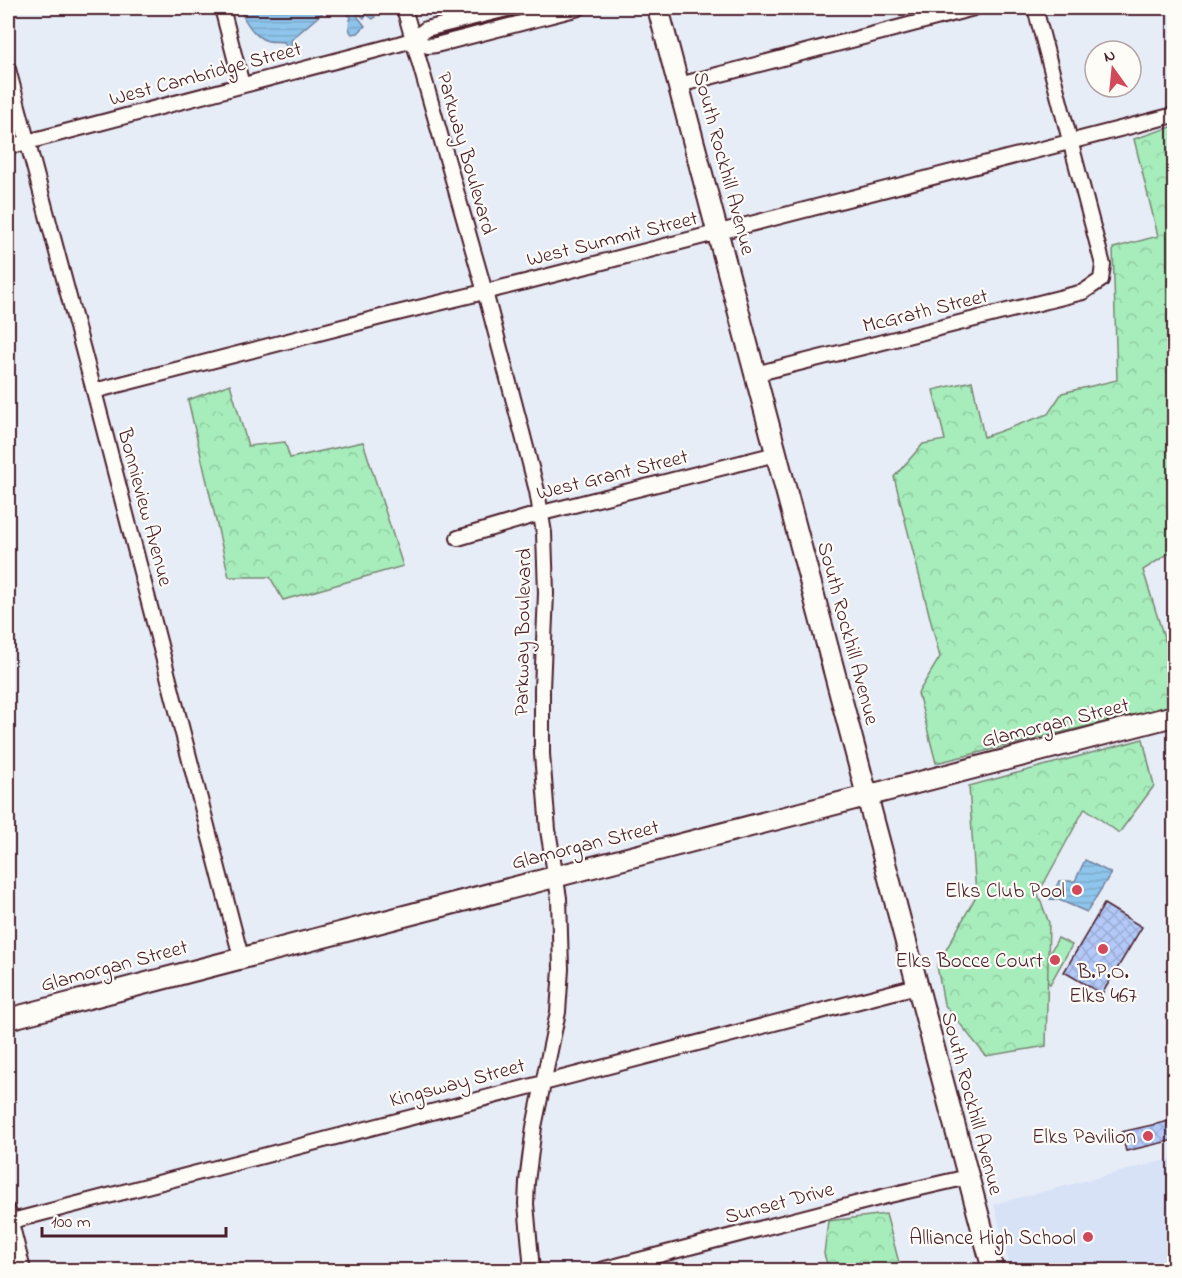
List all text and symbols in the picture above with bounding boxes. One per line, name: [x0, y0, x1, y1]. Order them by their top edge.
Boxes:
street label: West Cambridge Street: [106, 35, 306, 117]
north arrow: [1083, 39, 1143, 99]
text: N: [1101, 43, 1118, 69]
street label: Parkway Boulevard: [426, 69, 503, 239]
street label: South Rockhill Avenue: [684, 69, 762, 259]
street label: West Summit Street: [524, 204, 701, 276]
street label: McGrath Street: [860, 282, 991, 342]
street label: Bonnieview Avenue: [108, 424, 180, 590]
street label: West Grant Street: [534, 443, 691, 509]
street label: South Rockhill Avenue: [808, 539, 886, 729]
street label: Parkway Boulevard: [508, 548, 542, 716]
street label: Glamorgan Street: [979, 691, 1133, 759]
street label: Glamorgan Street: [509, 813, 663, 881]
place label: Elks Club Pool: [945, 877, 1065, 907]
marker: Elks Club Pool: [1070, 883, 1084, 897]
street label: Glamorgan Street: [38, 933, 192, 1003]
marker: B.P.O. Elks 467: [1096, 942, 1110, 956]
place label: Elks Bocce Court: [895, 947, 1043, 977]
marker: Elks Bocce Court: [1048, 953, 1062, 967]
place label: B.P.O. Elks 467: [1069, 958, 1137, 1012]
street label: South Rockhill Avenue: [932, 1009, 1010, 1199]
street label: Kingsway Street: [386, 1051, 529, 1118]
place label: Elks Pavilion: [1032, 1123, 1136, 1153]
marker: Elks Pavilion: [1141, 1129, 1155, 1143]
street label: Sunset Drive: [722, 1175, 838, 1233]
scale bar: [42, 1200, 226, 1238]
text: 100 m: [51, 1210, 91, 1236]
place label: Alliance High School: [909, 1224, 1076, 1256]
marker: Alliance High School: [1081, 1230, 1095, 1244]

